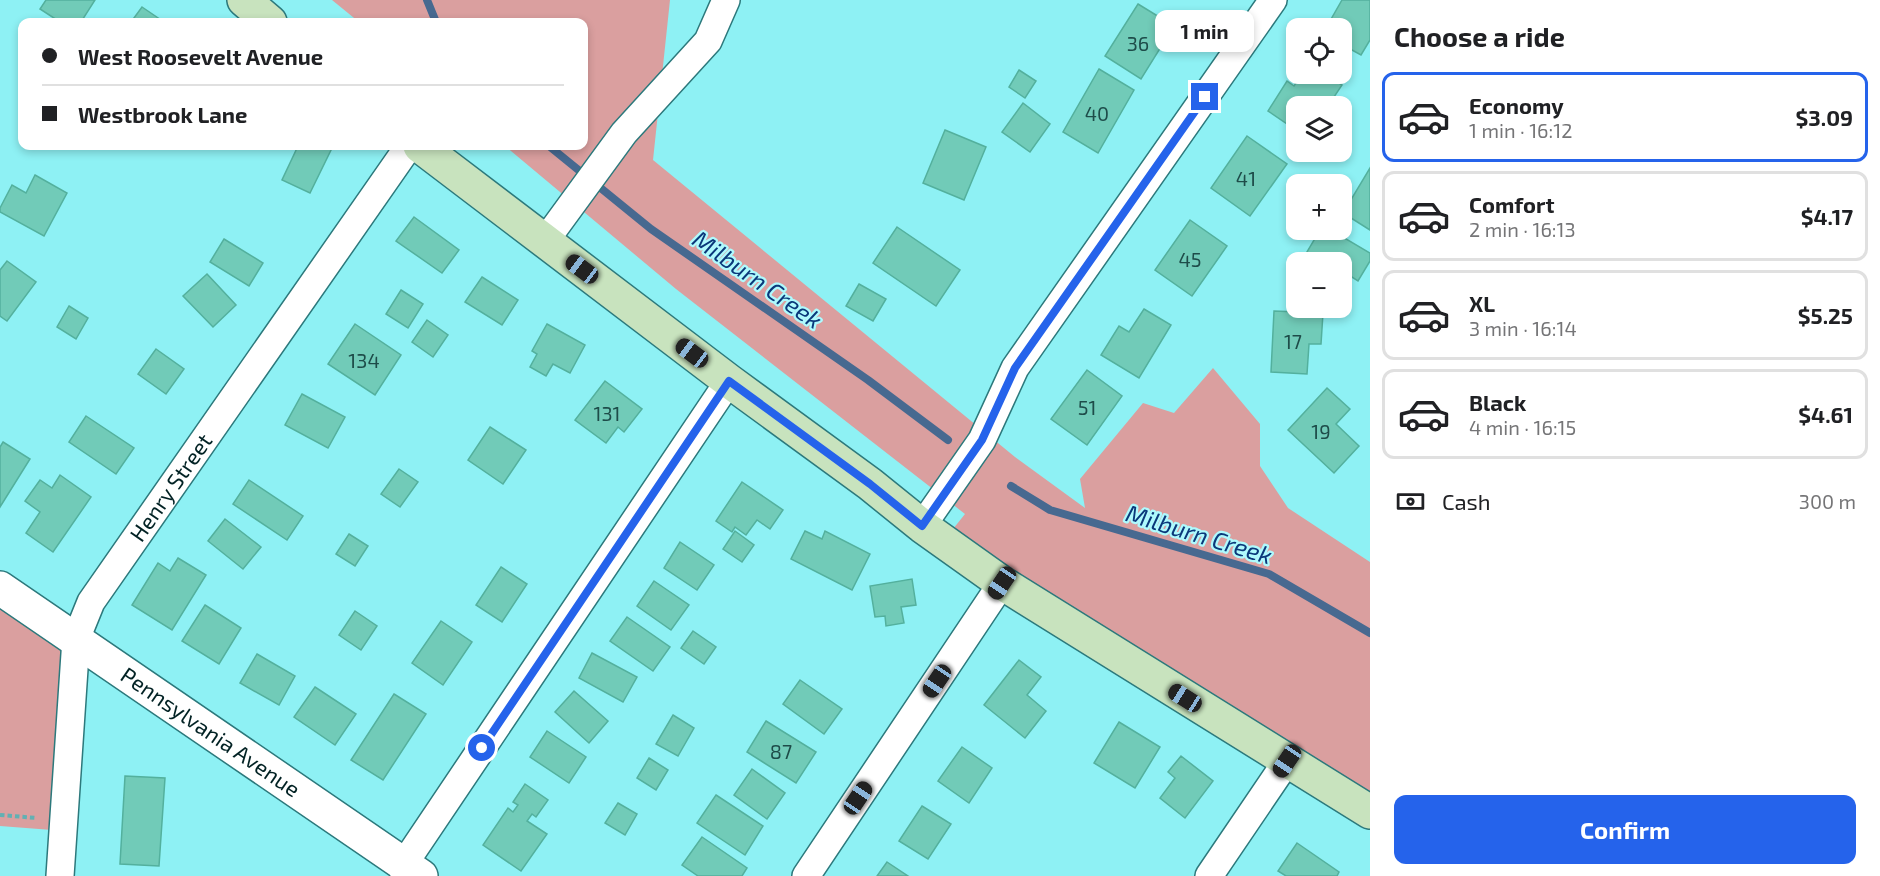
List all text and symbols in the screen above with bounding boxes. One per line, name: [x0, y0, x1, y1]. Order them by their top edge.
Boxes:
callout: 1 min: [1156, 10, 1254, 52]
map controls: [1286, 18, 1352, 318]
button: locate: [1286, 18, 1352, 84]
text: 1 min: [1180, 19, 1229, 43]
text: Choose a ride: [1394, 20, 1565, 52]
house number: 36: [1127, 31, 1149, 55]
text: West Roosevelt Avenue: [78, 43, 323, 69]
route end: [1191, 83, 1218, 110]
icon: car: [1397, 90, 1451, 144]
text: Economy: [1469, 92, 1564, 118]
button: layers: [1286, 96, 1352, 162]
text: Westbrook Lane: [78, 101, 247, 127]
house number: 40: [1085, 101, 1109, 125]
text: $3.09: [1796, 104, 1853, 130]
text: 1 min · 16:12: [1469, 118, 1572, 142]
house number: 41: [1236, 166, 1256, 190]
button: +: [1286, 174, 1352, 240]
icon: car: [1397, 189, 1451, 243]
text: Comfort: [1469, 191, 1554, 217]
text: $4.17: [1801, 203, 1853, 229]
text: 2 min · 16:13: [1469, 217, 1576, 241]
water label: Milburn Creek: [688, 224, 828, 334]
house number: 45: [1178, 247, 1202, 271]
car: [562, 251, 602, 287]
button: −: [1286, 252, 1352, 318]
icon: car: [1397, 288, 1451, 342]
text: XL: [1469, 290, 1495, 316]
text: $5.25: [1798, 302, 1853, 328]
text: 3 min · 16:14: [1469, 316, 1577, 340]
house number: 17: [1284, 329, 1302, 353]
car: [672, 335, 712, 371]
house number: 134: [348, 348, 380, 372]
icon: car: [1397, 387, 1451, 441]
text: Black: [1469, 389, 1526, 415]
house number: 51: [1078, 395, 1096, 419]
house number: 131: [593, 401, 621, 425]
text: $4.61: [1798, 401, 1853, 427]
text: 4 min · 16:15: [1469, 415, 1576, 439]
house number: 19: [1311, 419, 1331, 443]
street label: Henry Street: [123, 428, 217, 546]
icon: cash: [1394, 485, 1427, 518]
text: Cash: [1442, 488, 1491, 514]
text: 300 m: [1799, 489, 1856, 513]
water label: Milburn Creek: [1123, 498, 1276, 570]
car: [984, 563, 1020, 603]
street label: Pennsylvania Avenue: [117, 661, 306, 802]
car: [919, 661, 955, 701]
car: [1165, 681, 1205, 715]
route start: [468, 734, 495, 761]
house number: 87: [770, 739, 792, 763]
car: [1269, 741, 1305, 781]
car: [840, 778, 876, 818]
button: Confirm: [1394, 795, 1856, 864]

